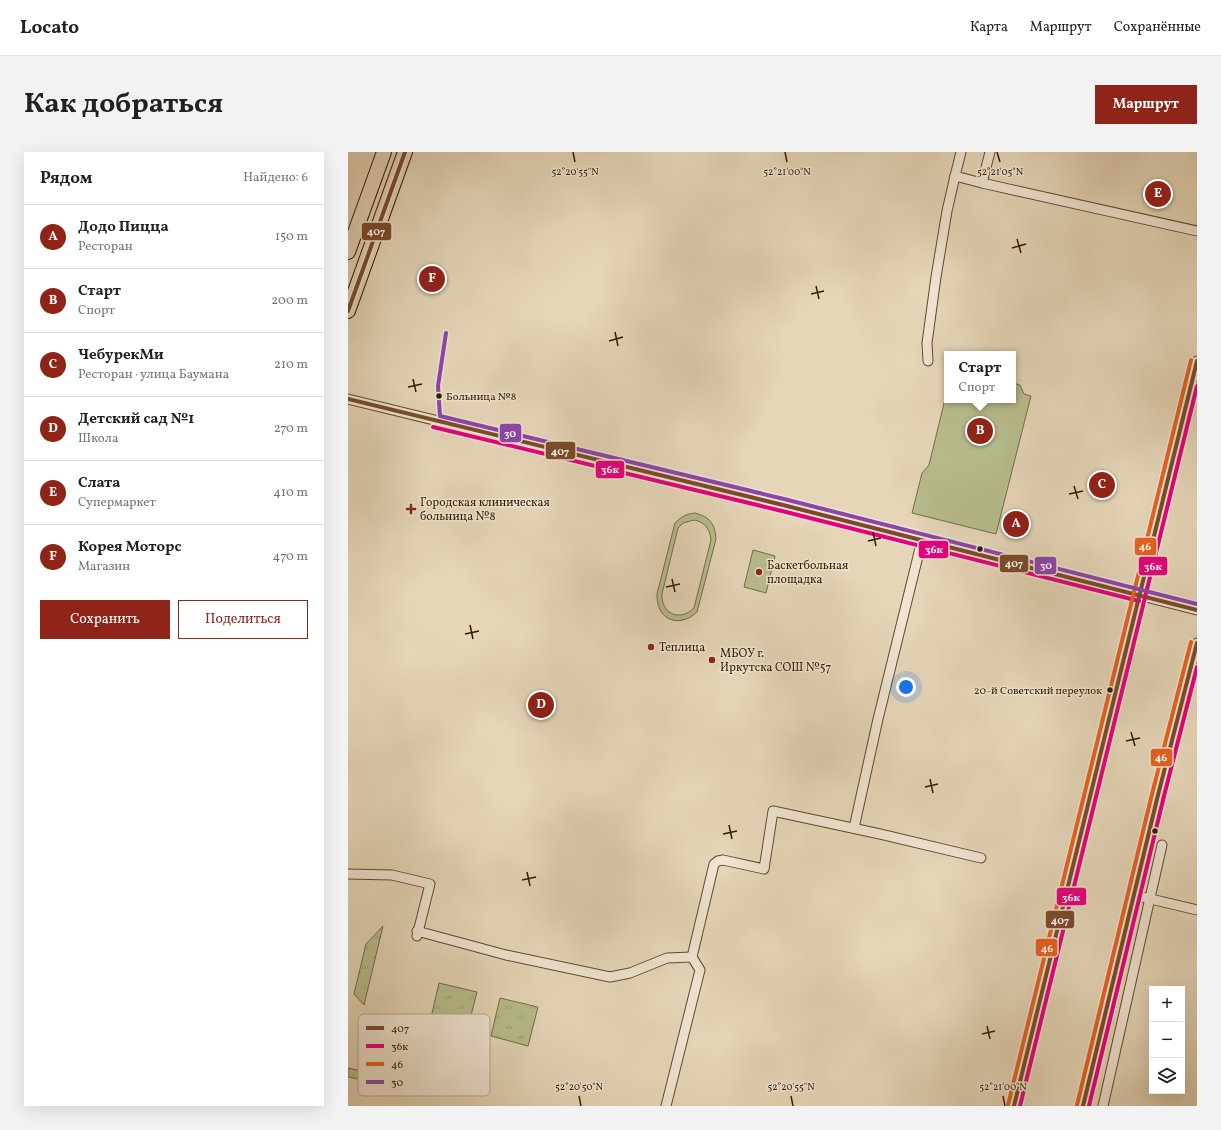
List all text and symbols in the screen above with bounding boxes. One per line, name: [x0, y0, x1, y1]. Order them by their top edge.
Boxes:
text: Locato: [20, 15, 79, 41]
text: Карта: [970, 18, 1008, 37]
text: Маршрут: [1030, 18, 1092, 37]
text: Сохранённые: [1114, 18, 1201, 37]
text: Как добраться: [24, 85, 223, 124]
button: Маршрут: [1095, 85, 1197, 124]
text: 52°20'55"N: [551, 165, 599, 179]
text: 52°21'00"N: [763, 165, 811, 179]
text: 52°21'05"N: [977, 165, 1024, 179]
text: Рядом: [40, 167, 93, 190]
text: Найдено: 6: [243, 169, 308, 187]
pin: E: [1145, 179, 1171, 209]
text: Додо Пицца: [78, 217, 169, 238]
line badge: 407: [361, 222, 392, 241]
text: 407: [367, 225, 385, 240]
text: A: [48, 228, 58, 246]
text: 150 m: [275, 228, 308, 246]
text: Ресторан: [78, 238, 133, 256]
pin: F: [419, 264, 445, 294]
text: Старт: [78, 281, 121, 302]
text: B: [49, 292, 57, 310]
text: 200 m: [271, 292, 308, 310]
text: Спорт: [78, 302, 115, 320]
text: ЧебурекМи: [78, 345, 164, 366]
popup: [944, 351, 1016, 403]
text: C: [49, 356, 57, 374]
text: 210 m: [274, 356, 308, 374]
text: Старт: [959, 358, 1001, 379]
text: Ресторан · улица Баумана: [78, 366, 229, 384]
text: Спорт: [959, 379, 995, 397]
place label: Больница №8: [446, 390, 517, 405]
marker: Больница №8: [434, 391, 444, 401]
text: Детский сад №1: [78, 409, 194, 430]
pin: B: [967, 416, 993, 446]
text: D: [48, 420, 58, 438]
text: 270 m: [274, 420, 308, 438]
line badge: 30: [499, 423, 522, 443]
text: 30: [504, 427, 516, 442]
text: Школа: [78, 430, 118, 448]
line badge: 407: [545, 441, 576, 460]
text: 407: [551, 445, 569, 460]
line badge: 36к: [595, 460, 625, 479]
text: 36к: [601, 463, 620, 478]
pin: C: [1089, 470, 1115, 500]
text: Слата: [78, 473, 121, 494]
text: E: [49, 484, 57, 502]
text: 410 m: [273, 484, 308, 502]
text: Супермаркет: [78, 494, 156, 512]
place label: Городская клиническая больница №8: [420, 495, 550, 525]
marker: Городская клиническая больница №8: [405, 503, 417, 515]
pin: A: [1003, 509, 1029, 539]
text: Корея Моторс: [78, 537, 181, 558]
line badge: 46: [1134, 537, 1157, 556]
line badge: 36к: [918, 540, 949, 559]
text: 46: [1139, 540, 1151, 555]
text: 36к: [925, 543, 944, 558]
unlabelled marker: [975, 544, 985, 554]
text: F: [49, 548, 57, 566]
text: 470 m: [273, 548, 308, 566]
line badge: 407: [999, 554, 1029, 573]
line badge: 30: [1034, 556, 1057, 575]
line badge: 36к: [1138, 556, 1168, 576]
text: 407: [1005, 557, 1023, 572]
text: Магазин: [78, 558, 130, 576]
place label: Баскетбольная площадка: [767, 558, 848, 588]
text: 30: [1040, 559, 1052, 574]
text: 36к: [1144, 560, 1163, 575]
marker: Баскетбольная площадка: [754, 567, 764, 577]
button: Сохранить: [40, 600, 170, 639]
button: Поделиться: [178, 600, 308, 639]
place label: Теплица: [659, 640, 705, 656]
marker: Теплица: [646, 642, 656, 652]
place label: МБОУ г. Иркутска СОШ №57: [720, 646, 832, 676]
marker: МБОУ г. Иркутска СОШ №57: [707, 655, 717, 665]
your location: [896, 677, 916, 697]
place label: 20-й Советский переулок: [974, 684, 1102, 699]
marker: 20-й Советский переулок: [1105, 685, 1115, 695]
pin: D: [528, 690, 554, 720]
line badge: 46: [1150, 748, 1173, 767]
text: 46: [1155, 751, 1167, 766]
unlabelled marker: [1150, 826, 1160, 836]
line badge: 36к: [1056, 887, 1087, 906]
text: 36к: [1062, 891, 1081, 906]
line badge: 407: [1045, 910, 1075, 929]
text: 407: [1051, 914, 1069, 929]
line badge: 46: [1035, 938, 1058, 957]
text: 46: [1041, 942, 1053, 957]
map controls: [1149, 986, 1185, 1094]
button: +: [1149, 986, 1185, 1022]
legend: [358, 1014, 490, 1096]
text: 407: [391, 1022, 409, 1037]
button: −: [1149, 1022, 1185, 1058]
text: 36к: [391, 1040, 408, 1055]
text: 46: [391, 1058, 403, 1073]
button: layers: [1149, 1058, 1185, 1094]
text: 30: [391, 1076, 403, 1091]
text: 52°20'50"N: [555, 1080, 604, 1094]
text: 52°20'55"N: [767, 1080, 815, 1094]
text: 52°21'00"N: [979, 1080, 1027, 1094]

